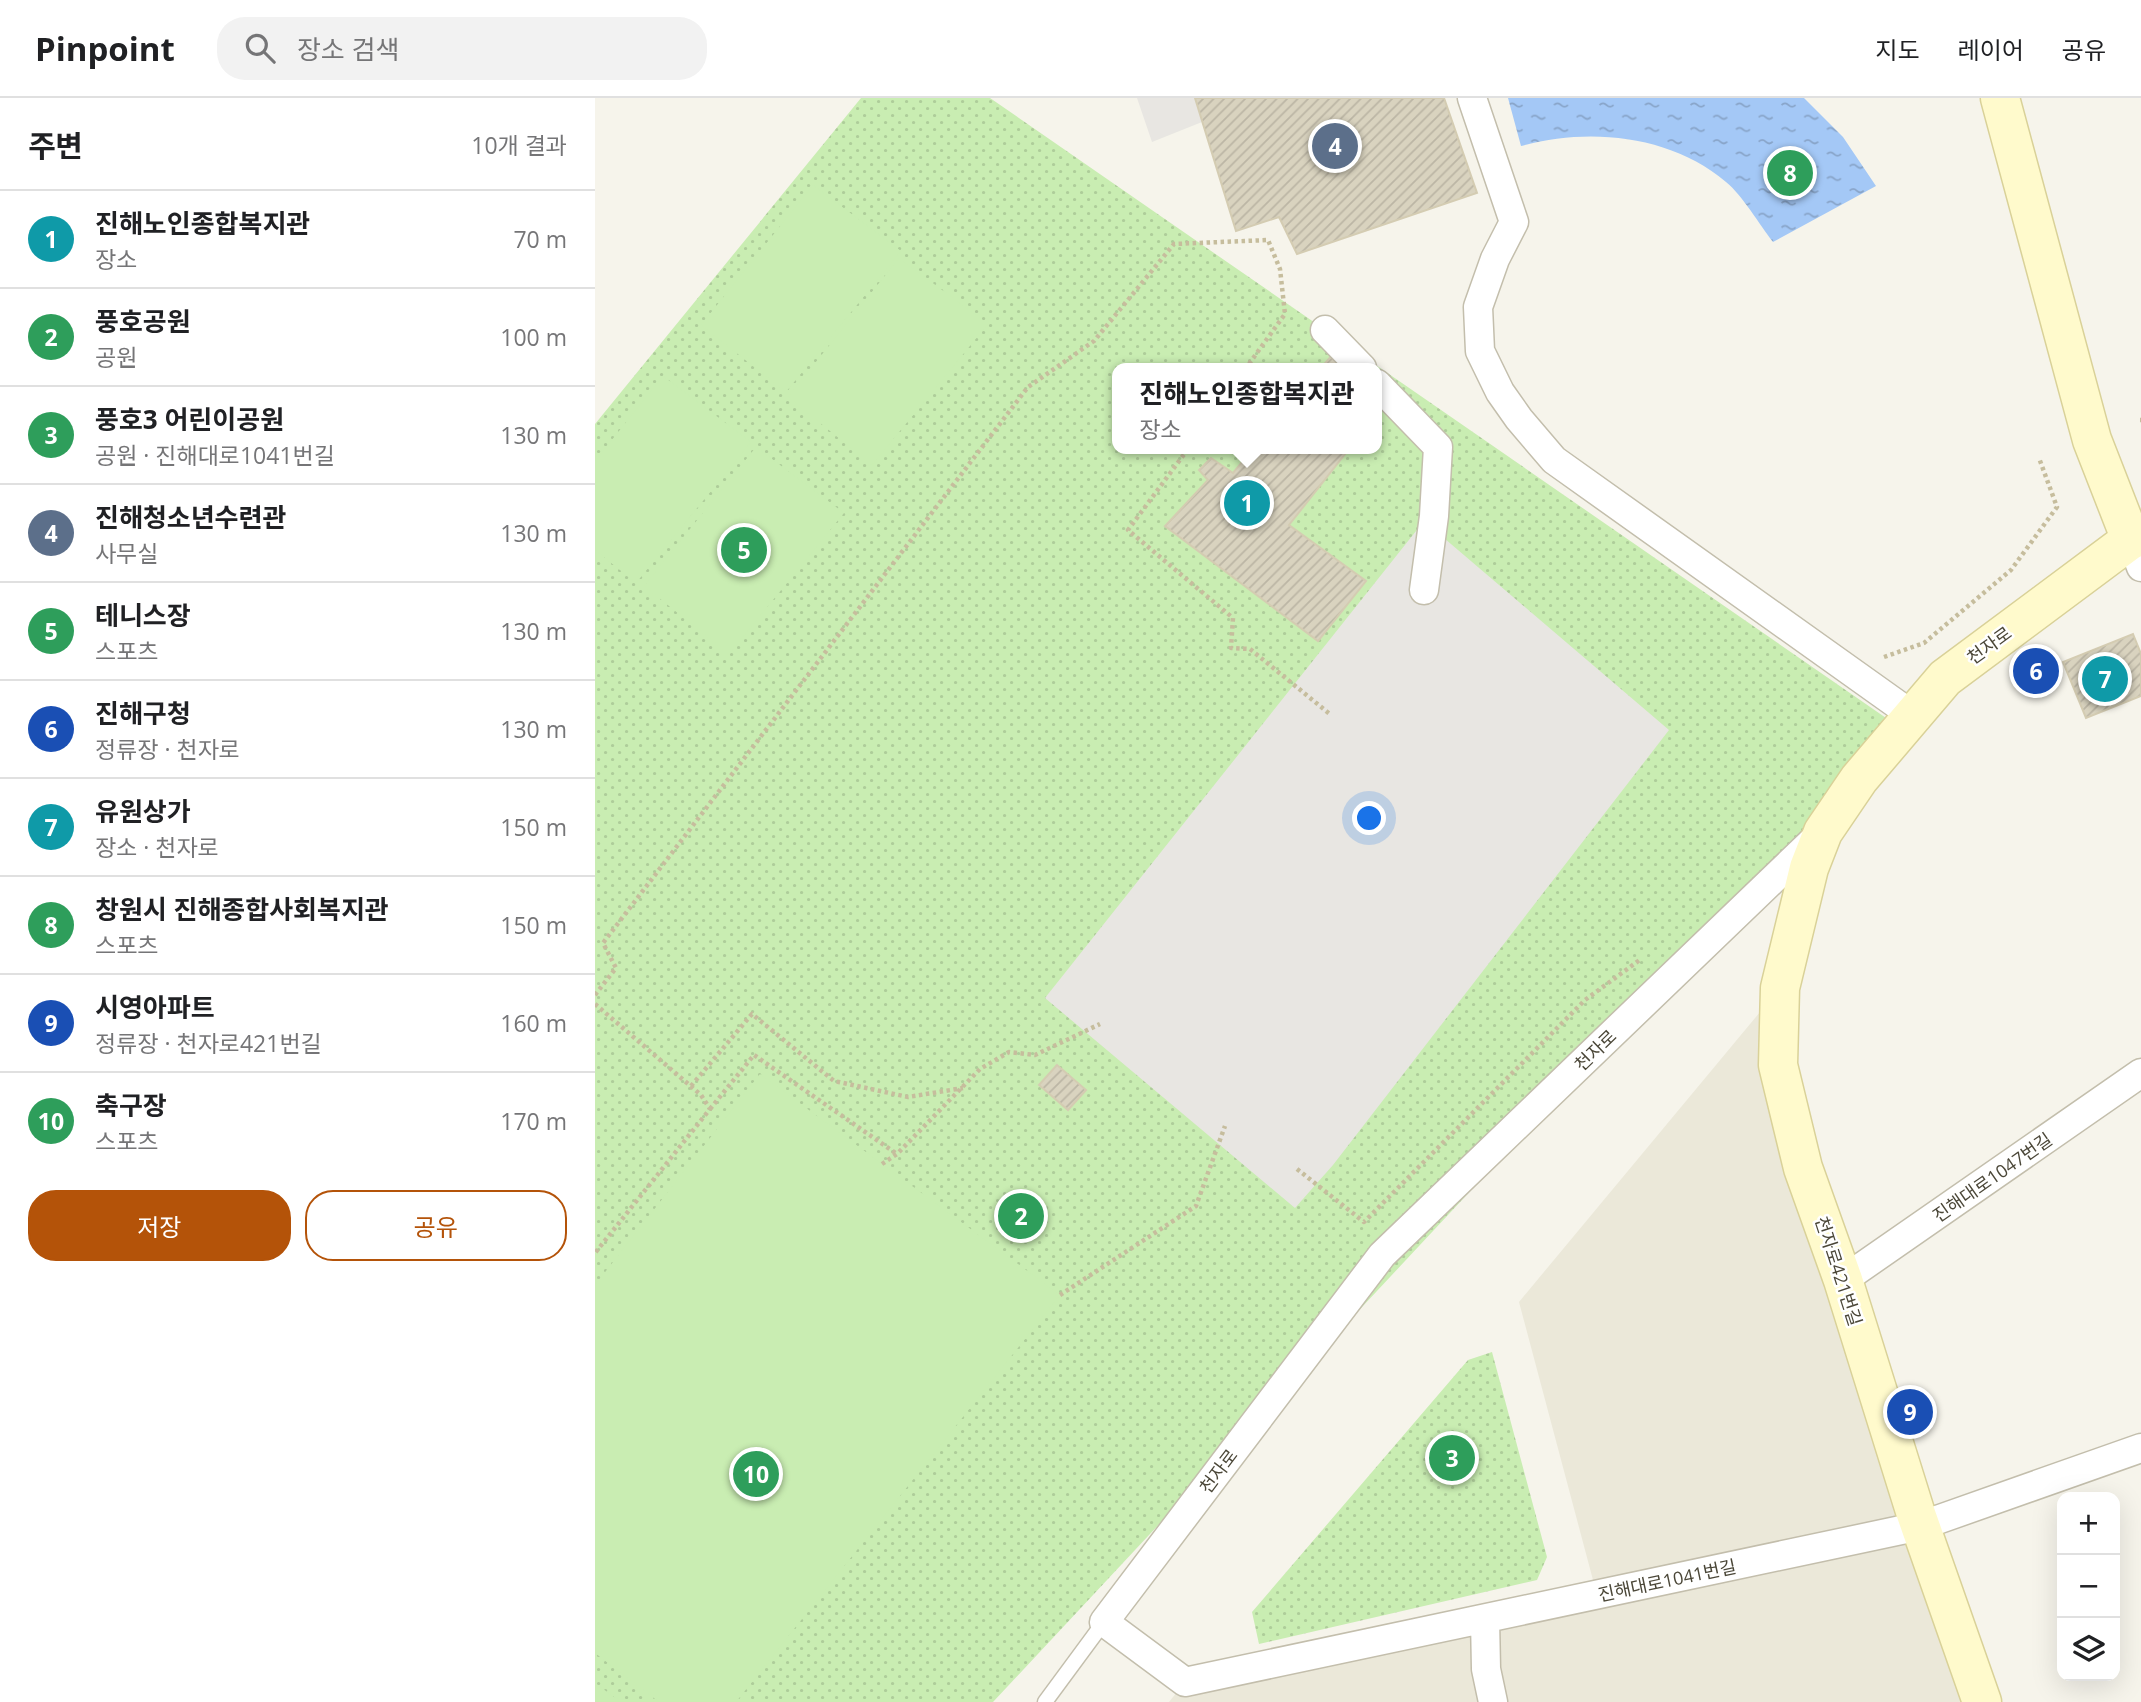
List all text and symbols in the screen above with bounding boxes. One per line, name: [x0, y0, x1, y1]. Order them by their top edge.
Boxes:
search box: [217, 17, 707, 80]
text: Pinpoint: [35, 26, 175, 71]
icon: search: [241, 29, 279, 67]
text: 장소 검색: [297, 31, 399, 67]
text: 지도: [1875, 33, 1920, 66]
text: 레이어: [1958, 33, 2024, 66]
text: 공유: [2062, 33, 2106, 66]
pin: 4: [1312, 120, 1358, 172]
text: 주변: [28, 125, 83, 166]
text: 10개 결과: [471, 129, 567, 161]
pin: 8: [1767, 147, 1813, 199]
text: 진해노인종합복지관: [95, 205, 310, 241]
text: 1: [44, 223, 58, 255]
text: 70 m: [513, 223, 567, 255]
text: 장소: [95, 243, 137, 275]
text: 풍호공원: [95, 303, 191, 339]
text: 2: [44, 321, 58, 353]
text: 100 m: [500, 321, 567, 353]
text: 공원: [95, 341, 137, 373]
popup: [1112, 363, 1382, 454]
text: 진해노인종합복지관: [1139, 375, 1355, 411]
text: 풍호3 어린이공원: [95, 401, 284, 437]
text: 장소: [1139, 413, 1182, 445]
text: 3: [44, 419, 58, 451]
text: 130 m: [500, 419, 567, 451]
text: 공원 · 진해대로1041번길: [95, 439, 335, 471]
pin: 1: [1224, 477, 1270, 529]
text: 진해청소년수련관: [95, 499, 286, 535]
text: 4: [44, 517, 58, 549]
text: 130 m: [500, 517, 567, 549]
pin: 5: [721, 524, 767, 576]
text: 사무실: [95, 537, 158, 569]
text: 테니스장: [95, 597, 191, 633]
text: 5: [44, 615, 58, 647]
text: 130 m: [500, 615, 567, 647]
street label: 천자로: [1962, 621, 2016, 669]
text: 스포츠: [95, 635, 158, 667]
pin: 6: [2013, 645, 2059, 697]
pin: 7: [2082, 653, 2128, 705]
text: 진해구청: [95, 695, 191, 731]
text: 6: [44, 713, 58, 745]
text: 130 m: [500, 713, 567, 745]
text: 정류장 · 천자로: [95, 733, 240, 765]
text: 유원상가: [95, 793, 191, 829]
your location: [1352, 801, 1386, 835]
text: 7: [44, 811, 58, 843]
text: 150 m: [500, 811, 567, 843]
text: 장소 · 천자로: [95, 831, 219, 863]
text: 창원시 진해종합사회복지관: [95, 891, 389, 927]
text: 8: [44, 909, 58, 941]
text: 150 m: [500, 909, 567, 941]
text: 스포츠: [95, 929, 158, 961]
text: 시영아파트: [95, 989, 215, 1025]
text: 9: [44, 1007, 58, 1039]
text: 160 m: [500, 1007, 567, 1039]
street label: 천자로: [1569, 1024, 1621, 1076]
text: 정류장 · 천자로421번길: [95, 1027, 322, 1059]
text: 축구장: [95, 1087, 167, 1123]
text: 10: [38, 1105, 64, 1137]
text: 170 m: [500, 1105, 567, 1137]
text: 스포츠: [95, 1125, 158, 1157]
street label: 진해대로1047번길: [1928, 1127, 2056, 1227]
button: 저장: [28, 1190, 291, 1261]
button: 공유: [305, 1190, 567, 1261]
pin: 2: [998, 1190, 1044, 1242]
street label: 천자로421번길: [1810, 1213, 1868, 1329]
pin: 9: [1887, 1386, 1933, 1438]
pin: 3: [1429, 1432, 1475, 1484]
street label: 천자로: [1193, 1444, 1243, 1498]
pin: 10: [733, 1448, 779, 1500]
map controls: [2057, 1492, 2120, 1681]
button: +: [2057, 1492, 2120, 1555]
street label: 진해대로1041번길: [1596, 1554, 1738, 1606]
button: −: [2057, 1555, 2120, 1618]
button: layers: [2057, 1618, 2120, 1681]

